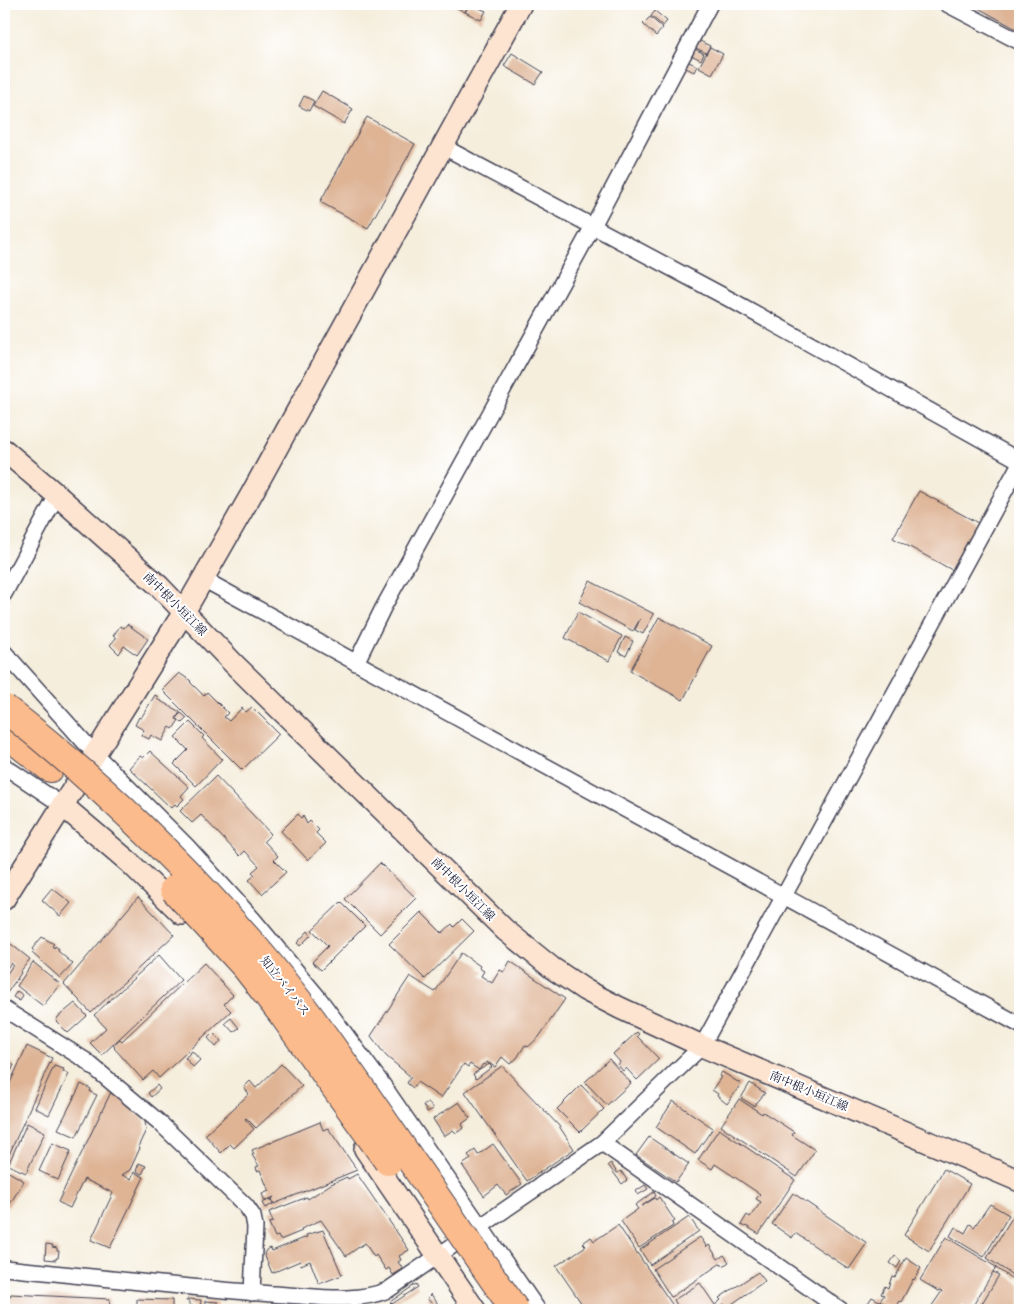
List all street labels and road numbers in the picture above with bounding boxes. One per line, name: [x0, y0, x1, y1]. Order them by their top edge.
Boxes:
street label: 南中根小垣江線: [140, 569, 210, 639]
street label: 南中根小垣江線: [428, 854, 498, 924]
street label: 知立バイパス: [257, 953, 313, 1019]
street label: 南中根小垣江線: [768, 1067, 851, 1114]

